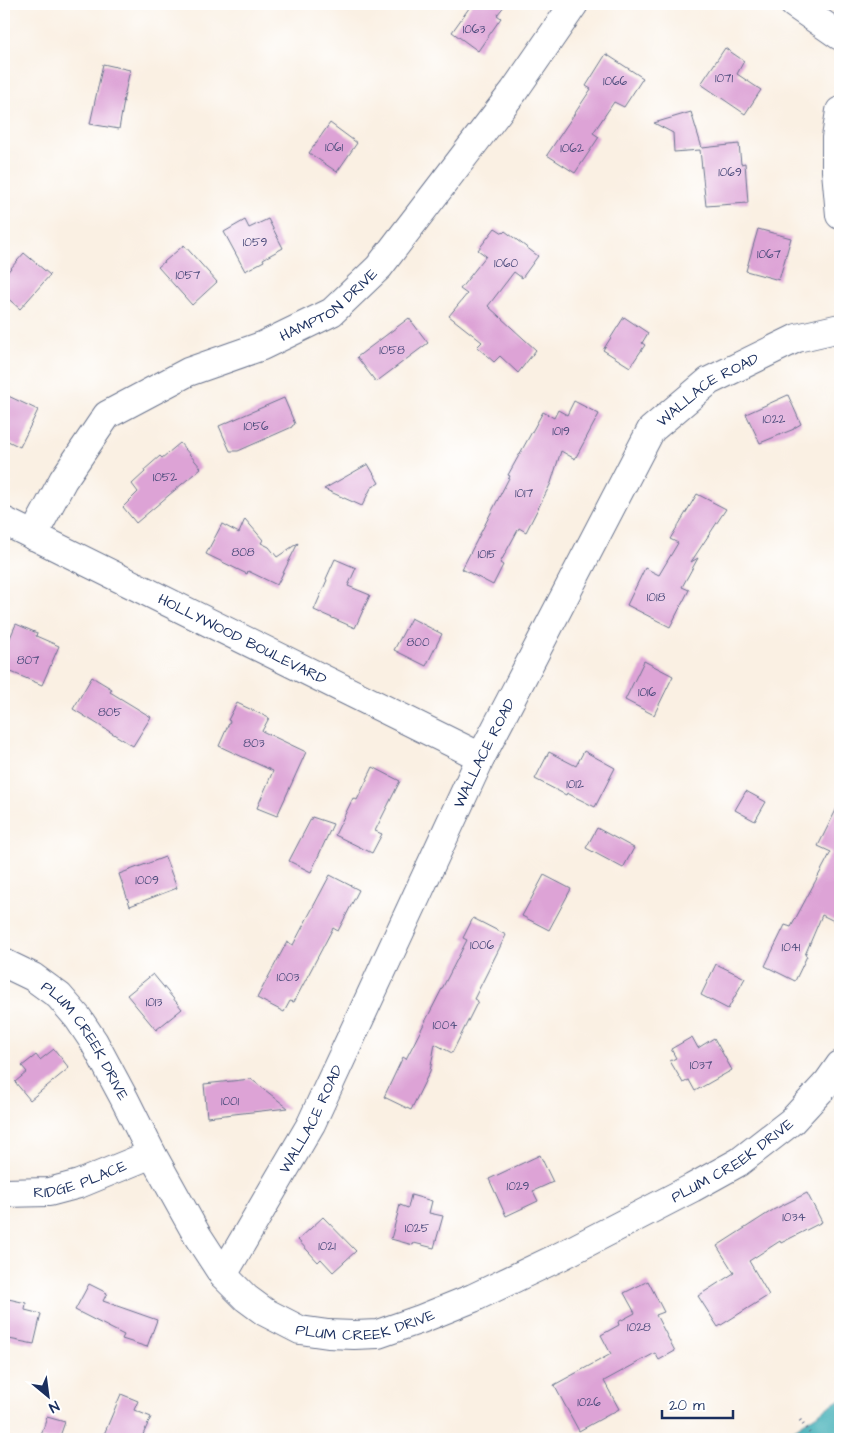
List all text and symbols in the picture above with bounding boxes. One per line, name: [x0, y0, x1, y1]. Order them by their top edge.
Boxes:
house number: 1063: [463, 21, 485, 38]
house number: 1071: [715, 70, 733, 87]
house number: 1066: [603, 73, 628, 90]
house number: 1061: [325, 139, 344, 156]
house number: 1062: [560, 140, 584, 157]
house number: 1069: [718, 164, 742, 181]
house number: 1059: [243, 234, 267, 251]
house number: 1067: [757, 246, 782, 263]
house number: 1060: [494, 255, 519, 272]
street label: HAMPTON DRIVE: [276, 264, 383, 347]
house number: 1057: [176, 267, 201, 284]
house number: 1058: [379, 342, 405, 359]
street label: WALLACE ROAD: [652, 348, 763, 432]
house number: 1022: [763, 411, 786, 428]
house number: 1056: [243, 418, 269, 435]
house number: 1019: [552, 423, 570, 440]
house number: 1052: [153, 469, 177, 486]
house number: 1017: [515, 485, 534, 502]
house number: 808: [231, 544, 255, 561]
house number: 1015: [477, 546, 497, 563]
street label: HOLLYWOOD BOULEVARD: [154, 589, 330, 690]
house number: 1018: [647, 589, 665, 606]
house number: 800: [407, 634, 430, 651]
house number: 807: [17, 652, 40, 669]
house number: 1016: [638, 684, 657, 701]
street label: WALLACE ROAD: [449, 695, 521, 812]
house number: 805: [98, 704, 122, 721]
house number: 803: [243, 735, 265, 752]
house number: 1012: [566, 776, 584, 793]
house number: 1009: [135, 872, 159, 889]
house number: 1006: [470, 937, 495, 954]
house number: 1041: [782, 939, 801, 956]
house number: 1003: [277, 969, 299, 986]
street label: PLUM CREEK DRIVE: [37, 976, 133, 1104]
house number: 1013: [146, 994, 162, 1011]
house number: 1004: [433, 1017, 457, 1034]
house number: 1037: [690, 1057, 713, 1074]
street label: WALLACE ROAD: [274, 1061, 348, 1178]
house number: 1001: [221, 1093, 240, 1110]
street label: PLUM CREEK DRIVE: [668, 1114, 798, 1208]
street label: RIDGE PLACE: [33, 1156, 130, 1203]
house number: 1029: [507, 1178, 530, 1195]
house number: 1034: [782, 1209, 806, 1226]
house number: 1025: [405, 1220, 430, 1237]
house number: 1021: [318, 1238, 336, 1255]
street label: PLUM CREEK DRIVE: [294, 1304, 438, 1346]
house number: 1028: [627, 1319, 651, 1336]
north arrow: [22, 1370, 72, 1420]
scale bar: [662, 1388, 733, 1420]
house number: 1026: [577, 1394, 601, 1411]
text: 20 m: [669, 1395, 705, 1416]
text: N: [45, 1396, 63, 1417]

